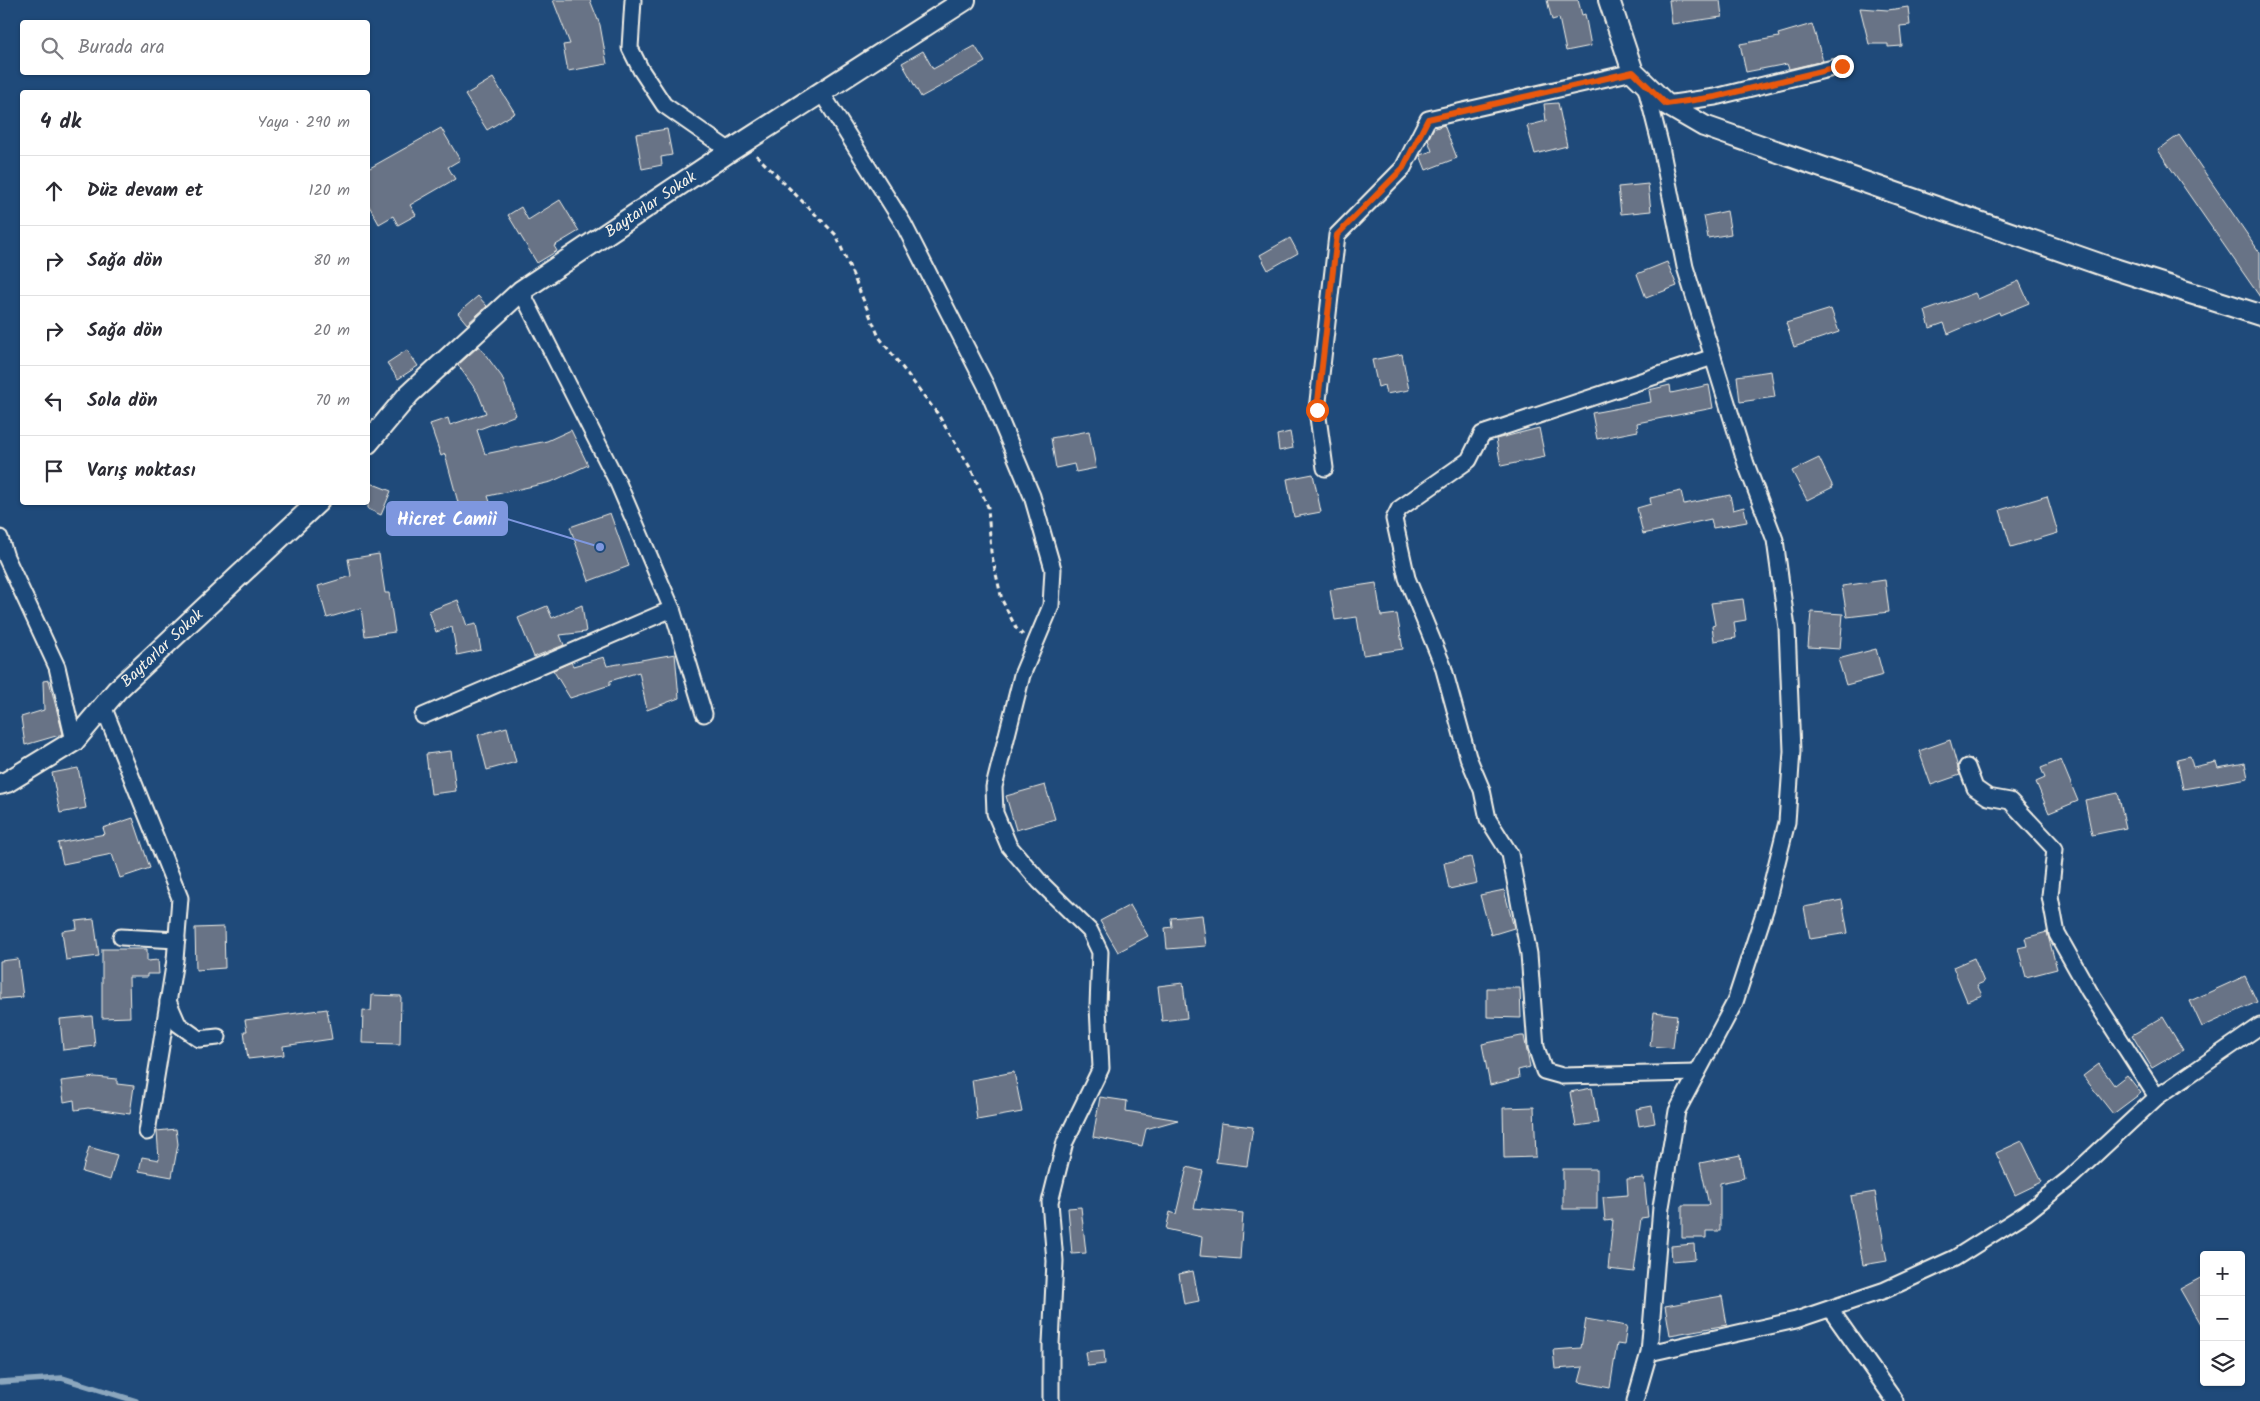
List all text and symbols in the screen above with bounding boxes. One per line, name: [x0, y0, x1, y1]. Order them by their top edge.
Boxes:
search box: [20, 20, 370, 75]
text: Burada ara: [78, 33, 165, 63]
icon: search: [38, 34, 66, 62]
route end: [1831, 55, 1854, 78]
text: 4 dk: [40, 106, 81, 139]
text: Yaya · 290 m: [257, 110, 350, 135]
street label: Baytarlar Sokak: [600, 164, 702, 244]
text: Düz devam et: [87, 176, 203, 206]
icon: ahead: [40, 177, 68, 205]
text: 120 m: [309, 178, 350, 203]
text: Sağa dön: [87, 246, 163, 276]
icon: right: [40, 247, 68, 275]
text: 80 m: [313, 248, 350, 273]
text: Sağa dön: [87, 316, 163, 346]
icon: right: [40, 317, 68, 345]
text: 20 m: [314, 318, 350, 343]
text: Sola dön: [87, 386, 158, 416]
icon: left: [40, 387, 68, 415]
text: 70 m: [315, 388, 350, 413]
route start: [1306, 399, 1329, 422]
text: Varış noktası: [87, 456, 195, 486]
icon: arrive: [40, 457, 68, 485]
callout: Hicret Camii: [387, 502, 507, 535]
text: Hicret Camii: [397, 506, 497, 535]
street label: Baytarlar Sokak: [115, 602, 209, 693]
map controls: [2200, 1251, 2245, 1386]
button: +: [2200, 1251, 2245, 1296]
button: −: [2200, 1296, 2245, 1341]
button: layers: [2200, 1341, 2245, 1386]

